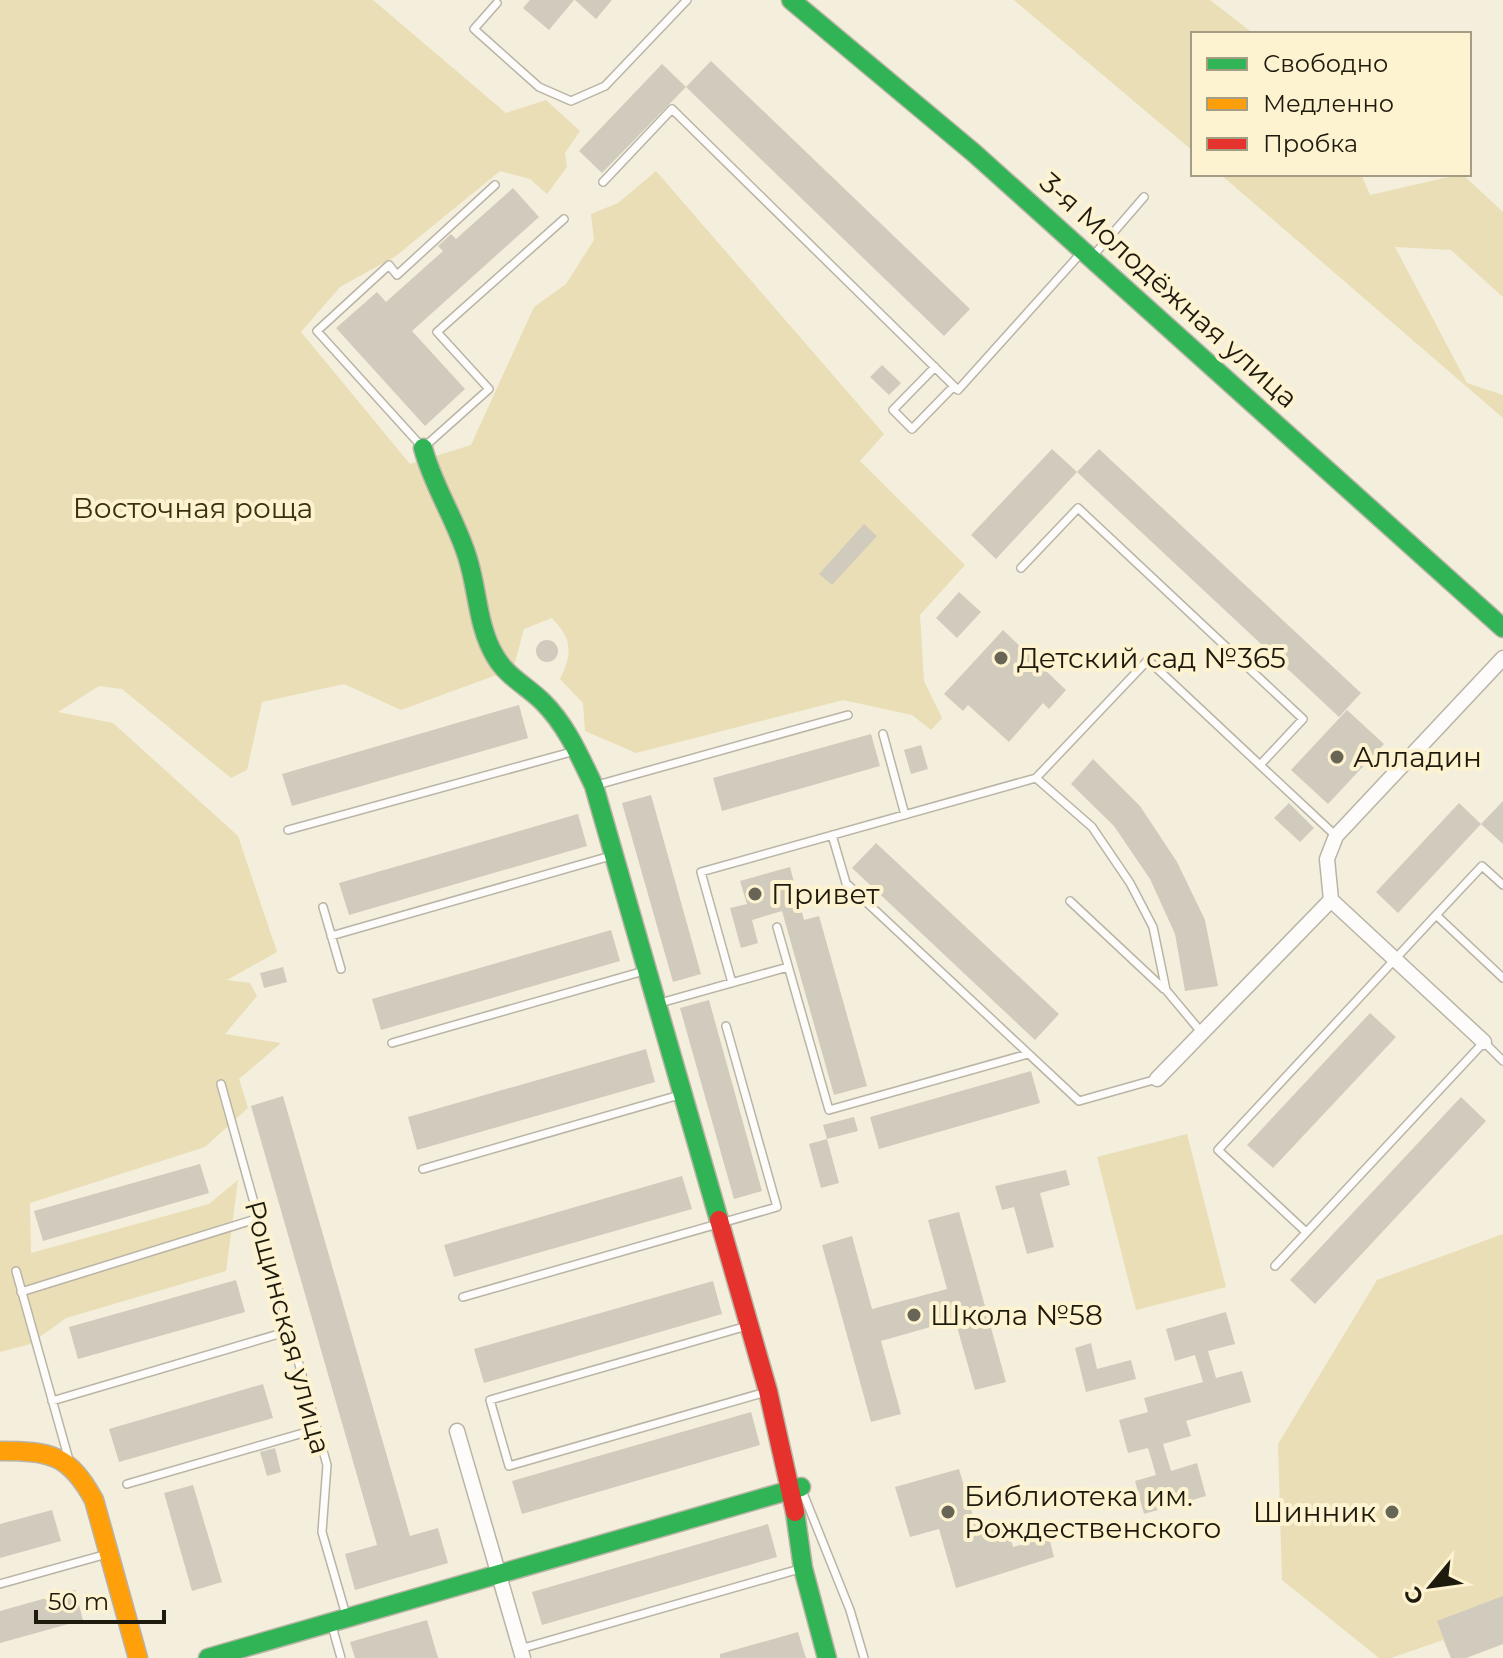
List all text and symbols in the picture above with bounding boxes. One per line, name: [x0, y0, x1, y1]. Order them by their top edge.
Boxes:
legend: [1191, 32, 1471, 176]
text: Свободно: [1263, 49, 1388, 78]
text: Медленно: [1263, 89, 1394, 118]
text: Пробка: [1263, 129, 1358, 158]
street label: 3-я Молодёжная улица: [1033, 165, 1305, 415]
park label: Восточная роща: [73, 491, 313, 525]
place label: Детский сад №365: [1017, 641, 1286, 675]
marker: Детский сад №365: [992, 649, 1010, 667]
place label: Алладин: [1353, 740, 1482, 774]
marker: Алладин: [1328, 748, 1346, 766]
place label: Привет: [771, 877, 880, 911]
marker: Привет: [746, 885, 764, 903]
street label: Рощинская улица: [238, 1196, 338, 1458]
place label: Школа №58: [930, 1298, 1103, 1332]
marker: Школа №58: [905, 1306, 923, 1324]
place label: Библиотека им. Рождественского: [964, 1479, 1221, 1545]
place label: Шинник: [1253, 1495, 1376, 1529]
marker: Библиотека им. Рождественского: [939, 1503, 957, 1521]
marker: Шинник: [1383, 1503, 1401, 1521]
north arrow: [1391, 1546, 1471, 1626]
scale bar: [36, 1574, 164, 1624]
text: С: [1398, 1582, 1430, 1609]
text: 50 m: [48, 1587, 109, 1616]

